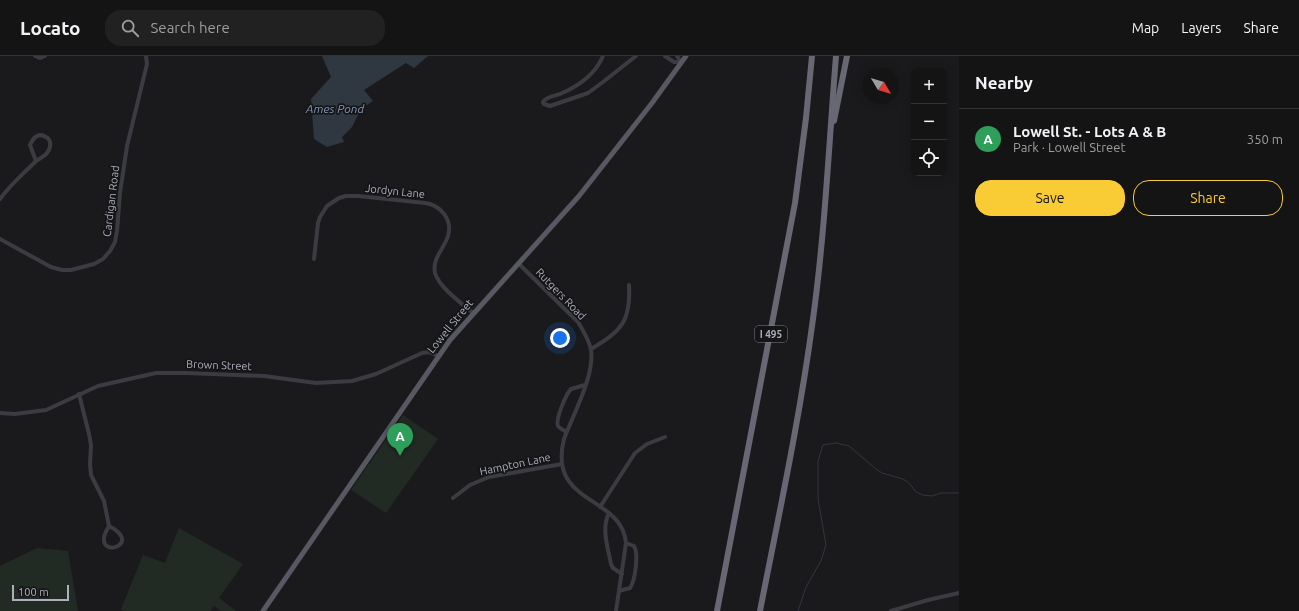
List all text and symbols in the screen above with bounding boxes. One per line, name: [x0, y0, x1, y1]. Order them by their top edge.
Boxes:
search box: [105, 10, 385, 46]
text: Locato: [20, 17, 81, 39]
icon: search: [119, 17, 141, 39]
text: Search here: [151, 19, 230, 36]
text: Map: [1132, 20, 1159, 36]
text: Layers: [1181, 20, 1221, 36]
text: Share: [1243, 20, 1279, 36]
north arrow: [863, 68, 899, 104]
map controls: [911, 68, 947, 176]
button: +: [911, 68, 947, 104]
text: Nearby: [975, 73, 1033, 92]
water label: Ames Pond: [305, 102, 365, 115]
button: −: [911, 104, 947, 140]
text: Lowell St. - Lots A & B: [1013, 123, 1166, 140]
text: A: [983, 132, 993, 146]
text: 350 m: [1247, 132, 1283, 146]
button: locate: [911, 140, 947, 176]
text: Park · Lowell Street: [1013, 140, 1126, 154]
street label: Cardigan Road: [101, 165, 121, 237]
button: Save: [975, 180, 1125, 216]
button: Share: [1133, 180, 1283, 216]
street label: Jordyn Lane: [364, 182, 426, 200]
street label: Rutgers Road: [534, 266, 588, 322]
street label: Lowell Street: [425, 296, 476, 355]
road number: I 495: [755, 326, 787, 342]
your location: [550, 328, 570, 348]
street label: Brown Street: [186, 358, 253, 372]
pin: A: [387, 423, 413, 456]
street label: Hampton Lane: [478, 451, 552, 477]
scale bar: [12, 583, 69, 602]
text: 100 m: [18, 586, 49, 598]

